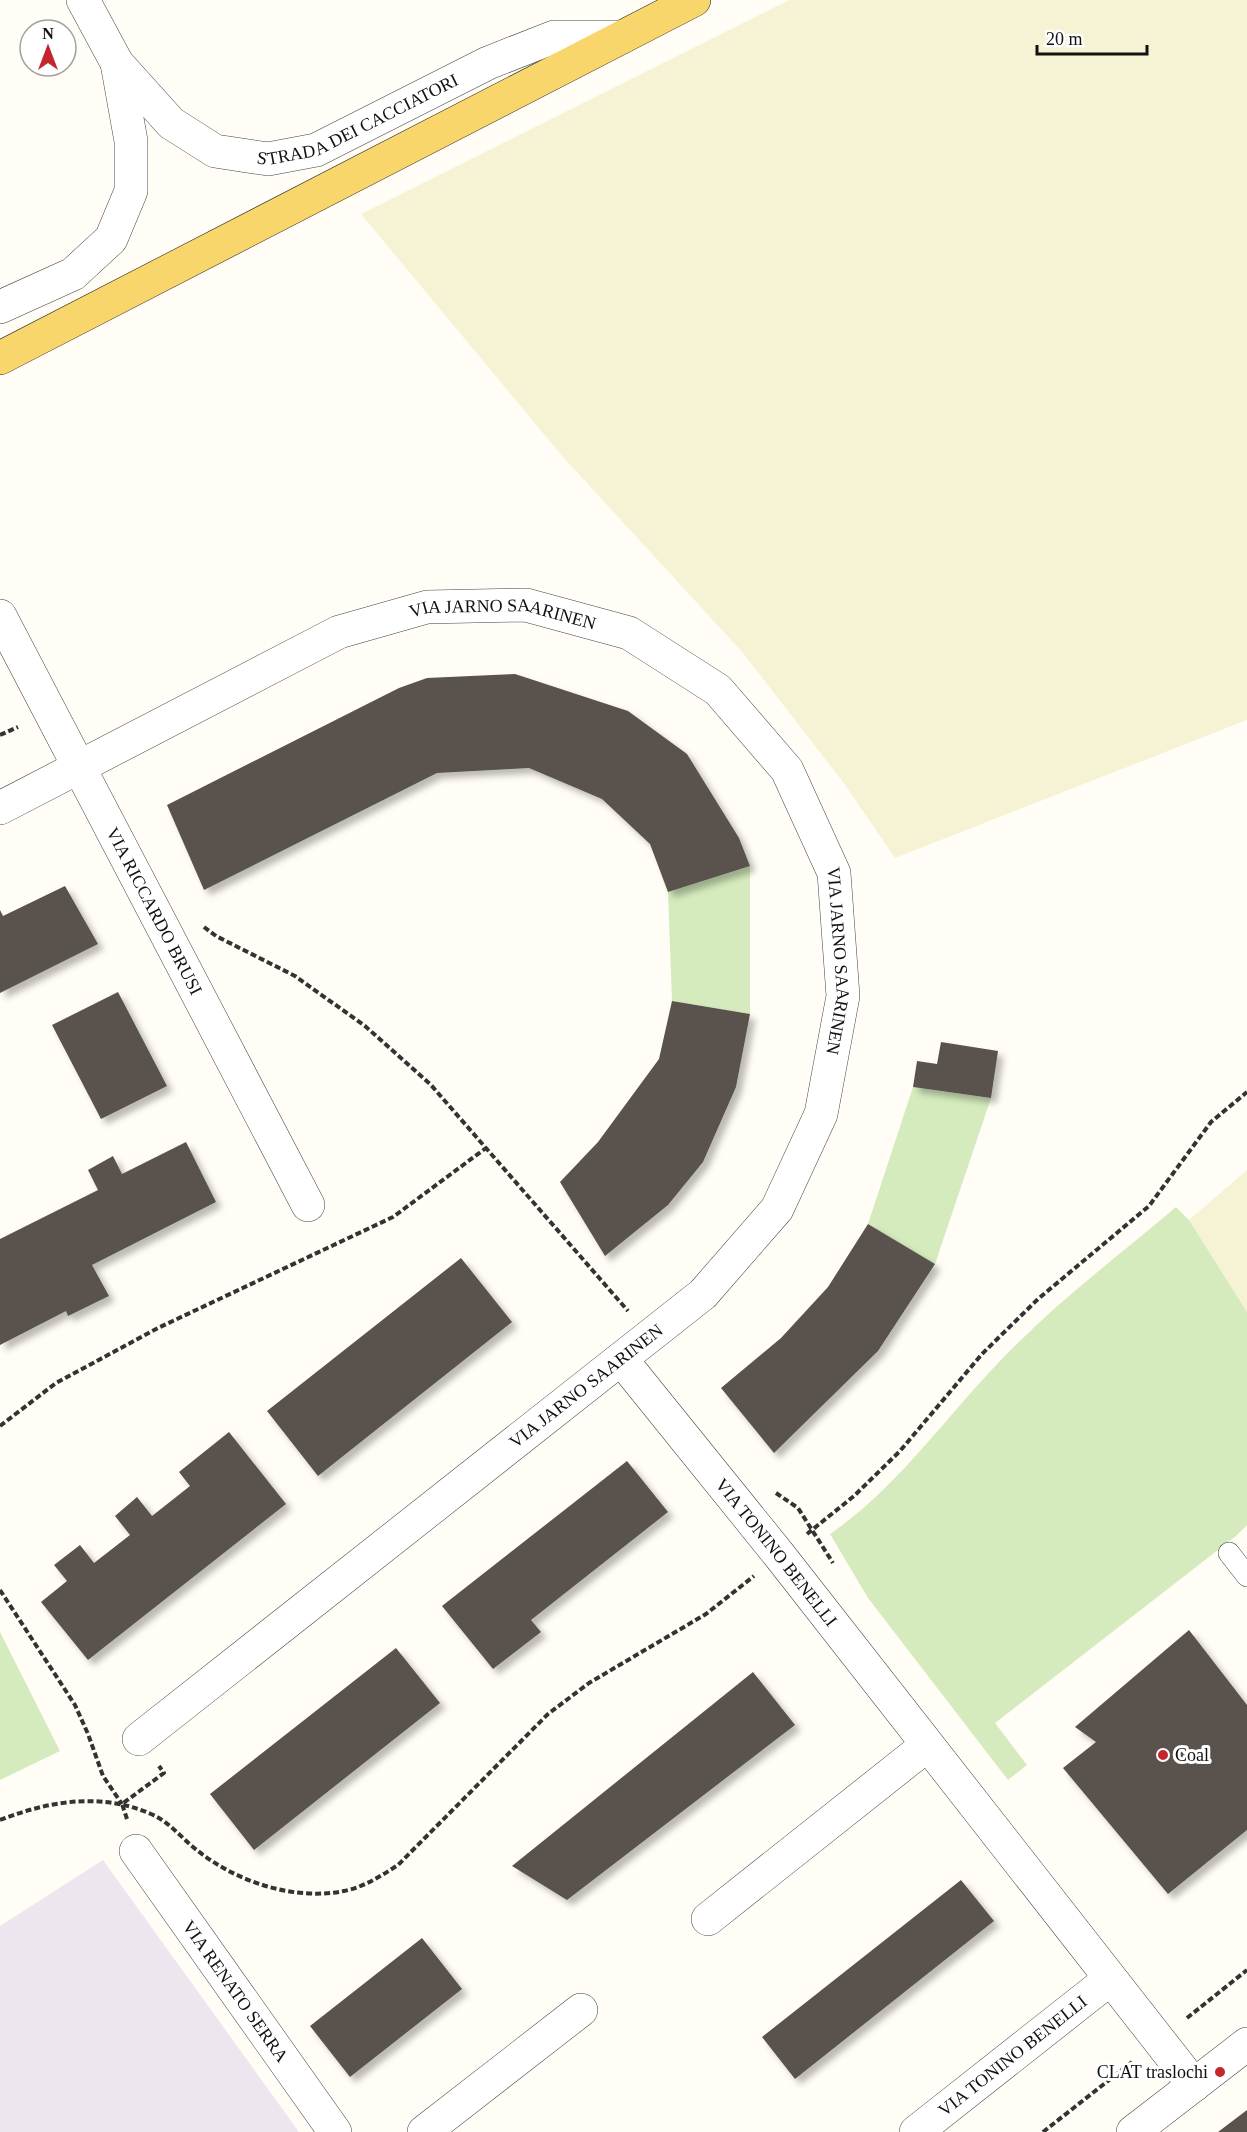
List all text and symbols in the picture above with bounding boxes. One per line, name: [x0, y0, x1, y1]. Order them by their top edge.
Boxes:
north arrow: [18, 18, 78, 78]
scale bar: [1037, 18, 1146, 56]
text: N: [42, 25, 54, 42]
text: 20 m: [1046, 29, 1083, 49]
street label: STRADA DEI CACCIATORI: [256, 70, 462, 169]
street label: VIA JARNO SAARINEN: [407, 595, 598, 634]
street label: VIA RICCARDO BRUSI: [102, 824, 206, 998]
street label: VIA JARNO SAARINEN: [822, 866, 853, 1056]
street label: VIA JARNO SAARINEN: [505, 1320, 667, 1452]
street label: VIA TONINO BENELLI: [711, 1474, 841, 1630]
place label: Coal: [1175, 1745, 1209, 1765]
marker: Coal: [1156, 1748, 1170, 1762]
street label: VIA RENATO SERRA: [178, 1917, 292, 2066]
street label: VIA TONINO BENELLI: [934, 1991, 1091, 2120]
place label: CLAT traslochi: [1097, 2062, 1208, 2082]
marker: CLAT traslochi: [1213, 2065, 1227, 2079]

